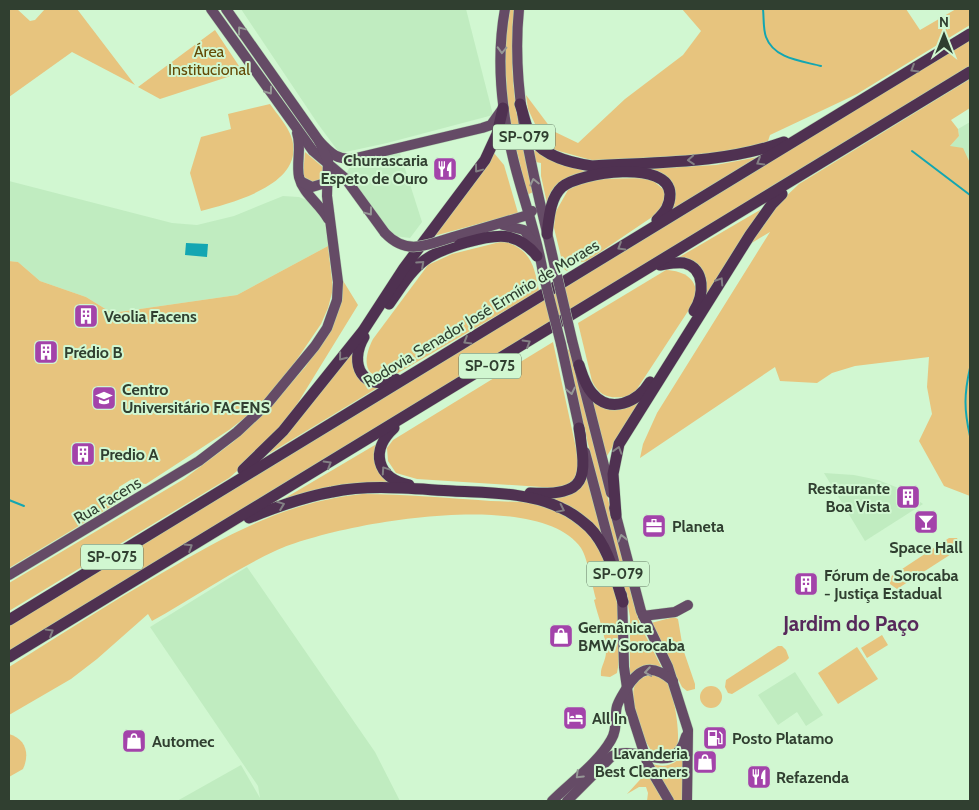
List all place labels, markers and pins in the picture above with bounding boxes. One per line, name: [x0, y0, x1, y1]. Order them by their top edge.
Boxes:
place label: Churrascaria Espeto de Ouro: [320, 151, 428, 188]
restaurant icon: Churrascaria Espeto de Ouro: [432, 156, 458, 182]
building icon: Veolia Facens: [73, 303, 99, 329]
place label: Veolia Facens: [104, 307, 197, 326]
building icon: Prédio B: [33, 339, 59, 365]
place label: Prédio B: [64, 343, 123, 362]
place label: Centro Universitário FACENS: [122, 380, 270, 417]
school or university icon: Centro Universitário FACENS: [91, 385, 117, 411]
building icon: Predio A: [70, 441, 96, 467]
place label: Predio A: [100, 445, 158, 464]
place label: Restaurante Boa Vista: [807, 479, 890, 516]
building icon: Restaurante Boa Vista: [895, 484, 921, 510]
bar icon: Space Hall: [913, 509, 939, 535]
office icon: Planeta: [641, 513, 667, 539]
place label: Planeta: [672, 517, 724, 536]
place label: Space Hall: [889, 538, 963, 557]
place label: Fórum de Sorocaba - Justiça Estadual: [824, 566, 959, 603]
building icon: Fórum de Sorocaba - Justiça Estadual: [793, 571, 819, 597]
place label: Germânica BMW Sorocaba: [578, 618, 685, 655]
shop icon: Germânica BMW Sorocaba: [548, 623, 574, 649]
hotel icon: All In: [562, 705, 588, 731]
place label: All In: [592, 709, 627, 728]
fuel station icon: Posto Platamo: [702, 725, 728, 751]
shop icon: Automec: [121, 728, 147, 754]
place label: Posto Platamo: [732, 729, 833, 748]
place label: Automec: [152, 732, 215, 751]
place label: Lavanderia Best Cleaners: [595, 744, 688, 781]
shop icon: Lavanderia Best Cleaners: [692, 749, 718, 775]
restaurant icon: Refazenda: [746, 764, 772, 790]
place label: Refazenda: [776, 768, 849, 787]

